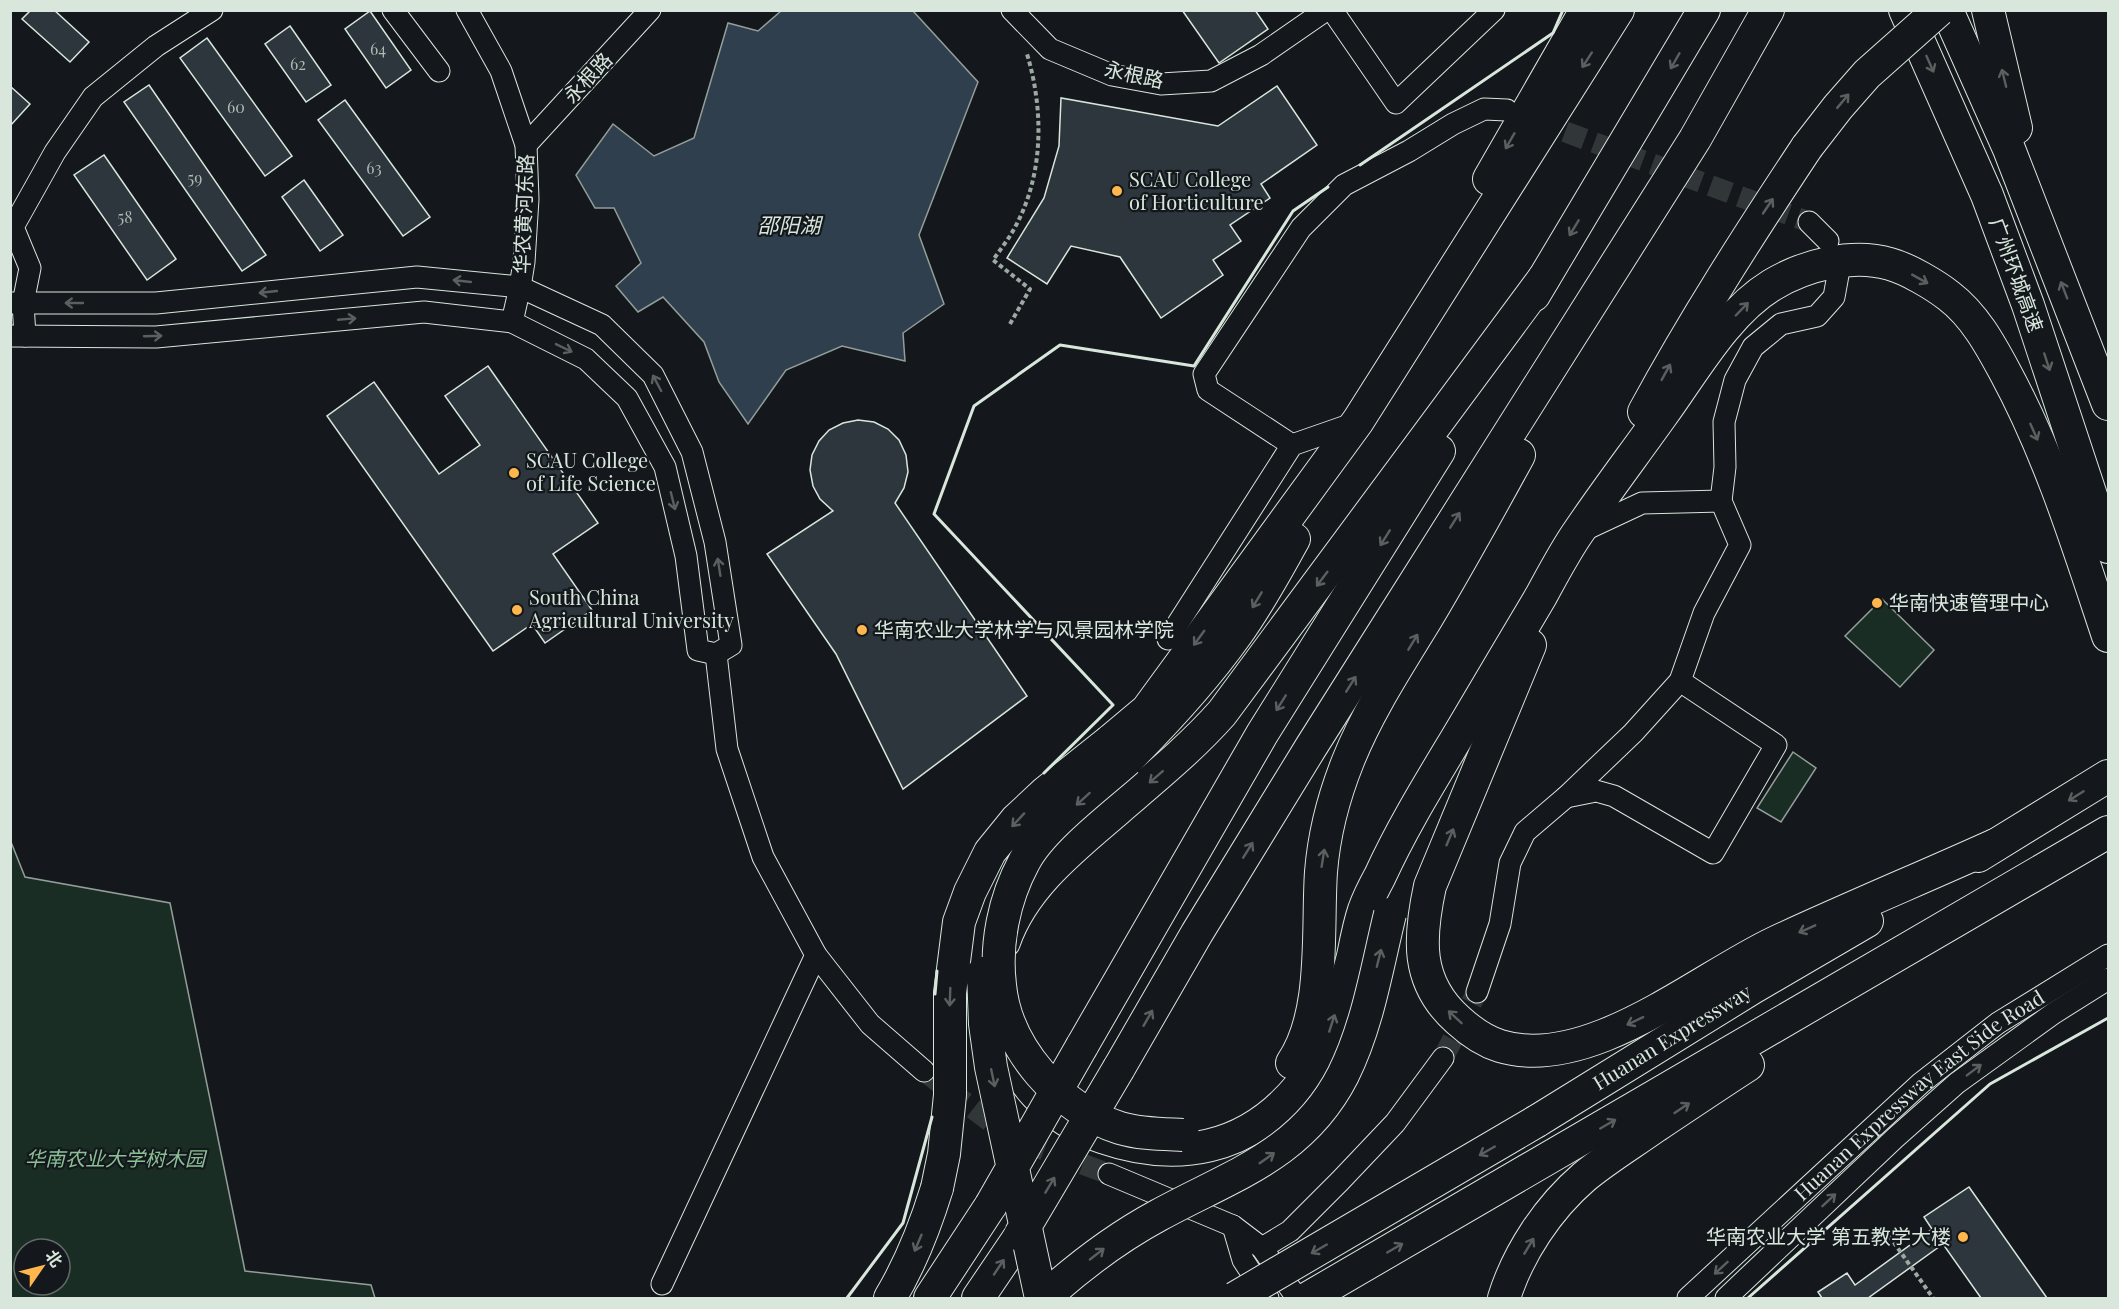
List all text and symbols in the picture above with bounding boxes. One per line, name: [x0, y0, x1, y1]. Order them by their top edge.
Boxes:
house number: 64: [370, 38, 386, 59]
street label: 永根路: [557, 46, 617, 108]
one-way arrow: [1580, 51, 1592, 68]
one-way arrow: [1669, 52, 1681, 69]
house number: 62: [290, 53, 306, 74]
street label: 永根路: [1102, 54, 1166, 93]
one-way arrow: [1924, 54, 1936, 72]
one-way arrow: [1997, 69, 2009, 88]
one-way arrow: [1836, 94, 1850, 109]
house number: 60: [227, 96, 245, 117]
one-way arrow: [1503, 132, 1515, 149]
street label: 华农黄河东路: [507, 154, 538, 274]
house number: 63: [366, 157, 382, 178]
place label: SCAU College of Horticulture: [1129, 165, 1264, 215]
house number: 59: [188, 167, 202, 188]
marker: SCAU College of Horticulture: [1110, 184, 1124, 198]
one-way arrow: [1762, 198, 1774, 215]
house number: 58: [118, 206, 132, 227]
water label: 邵阳湖: [758, 210, 823, 238]
street label: 广州环城高速: [1984, 213, 2051, 335]
one-way arrow: [1568, 219, 1580, 236]
one-way arrow: [1911, 274, 1929, 285]
one-way arrow: [453, 275, 473, 286]
one-way arrow: [2058, 282, 2069, 300]
one-way arrow: [259, 287, 279, 298]
one-way arrow: [64, 297, 84, 309]
one-way arrow: [1735, 301, 1749, 316]
one-way arrow: [337, 313, 357, 324]
one-way arrow: [142, 331, 162, 342]
one-way arrow: [554, 343, 572, 355]
one-way arrow: [2043, 352, 2054, 371]
one-way arrow: [1660, 364, 1672, 381]
one-way arrow: [651, 375, 662, 393]
one-way arrow: [2029, 422, 2041, 440]
place label: SCAU College of Life Science: [526, 446, 656, 496]
marker: SCAU College of Life Science: [507, 466, 521, 480]
one-way arrow: [667, 491, 679, 510]
one-way arrow: [1450, 512, 1462, 529]
one-way arrow: [1379, 529, 1391, 546]
one-way arrow: [713, 557, 724, 577]
one-way arrow: [1315, 570, 1328, 586]
place label: South China Agricultural University: [528, 583, 734, 633]
place label: 华南快速管理中心: [1889, 588, 2049, 615]
one-way arrow: [1251, 591, 1263, 608]
marker: 华南快速管理中心: [1870, 596, 1884, 610]
marker: South China Agricultural University: [510, 603, 524, 617]
place label: 华南农业大学林学与风景园林学院: [874, 615, 1174, 642]
marker: 华南农业大学林学与风景园林学院: [855, 623, 869, 637]
one-way arrow: [1193, 630, 1206, 646]
one-way arrow: [1407, 634, 1419, 651]
one-way arrow: [1345, 676, 1357, 693]
one-way arrow: [1275, 694, 1287, 711]
one-way arrow: [1148, 770, 1163, 784]
one-way arrow: [2068, 790, 2085, 802]
one-way arrow: [1076, 792, 1091, 806]
one-way arrow: [1011, 812, 1025, 827]
one-way arrow: [1445, 828, 1456, 846]
one-way arrow: [1242, 842, 1254, 859]
one-way arrow: [1318, 849, 1329, 869]
one-way arrow: [1799, 924, 1817, 935]
one-way arrow: [1374, 949, 1385, 968]
street label: Huanan Expressway: [1587, 977, 1756, 1095]
street label: Huanan Expressway East Side Road: [1787, 983, 2049, 1206]
one-way arrow: [945, 986, 956, 1006]
one-way arrow: [1143, 1010, 1155, 1027]
one-way arrow: [1448, 1010, 1463, 1024]
one-way arrow: [1327, 1014, 1338, 1033]
one-way arrow: [1627, 1015, 1645, 1027]
one-way arrow: [1966, 1064, 1982, 1077]
one-way arrow: [988, 1068, 1000, 1087]
one-way arrow: [1674, 1102, 1691, 1115]
one-way arrow: [1599, 1118, 1616, 1130]
park label: 华南农业大学树木园: [25, 1144, 208, 1171]
one-way arrow: [1479, 1145, 1496, 1157]
one-way arrow: [1258, 1152, 1274, 1164]
one-way arrow: [1044, 1177, 1056, 1194]
one-way arrow: [1822, 1193, 1837, 1208]
place label: 华南农业大学 第五教学大楼: [1706, 1222, 1951, 1249]
marker: 华南农业大学 第五教学大楼: [1956, 1230, 1970, 1244]
one-way arrow: [912, 1234, 924, 1252]
north arrow: [12, 1237, 72, 1297]
one-way arrow: [1523, 1238, 1535, 1255]
one-way arrow: [1386, 1242, 1403, 1254]
one-way arrow: [1311, 1243, 1328, 1255]
text: 北: [42, 1246, 68, 1271]
one-way arrow: [1089, 1247, 1105, 1260]
one-way arrow: [993, 1259, 1005, 1276]
one-way arrow: [1714, 1261, 1729, 1275]

